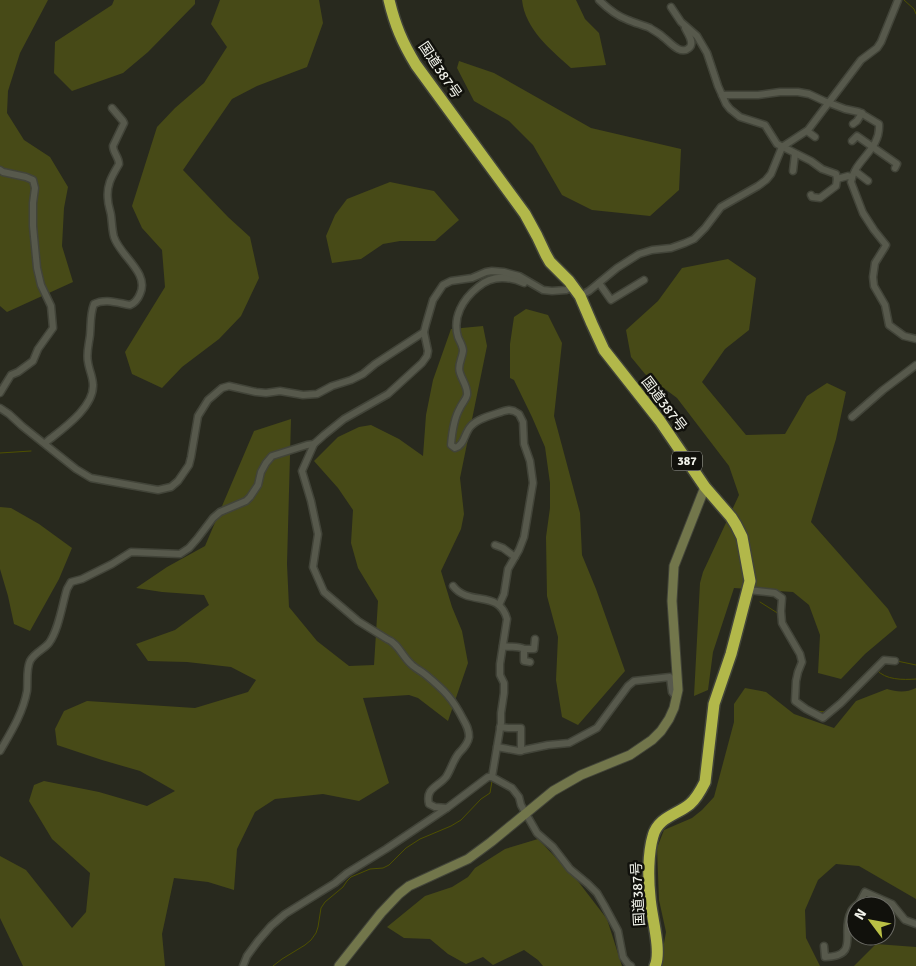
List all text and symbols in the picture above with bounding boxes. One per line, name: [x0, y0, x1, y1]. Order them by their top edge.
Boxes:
street label: 国道387号: [415, 38, 465, 102]
street label: 国道387号: [638, 373, 690, 435]
road number: 387: [672, 452, 702, 471]
street label: 国道387号: [628, 861, 648, 927]
north arrow: [846, 896, 896, 946]
text: N: [851, 906, 870, 923]

